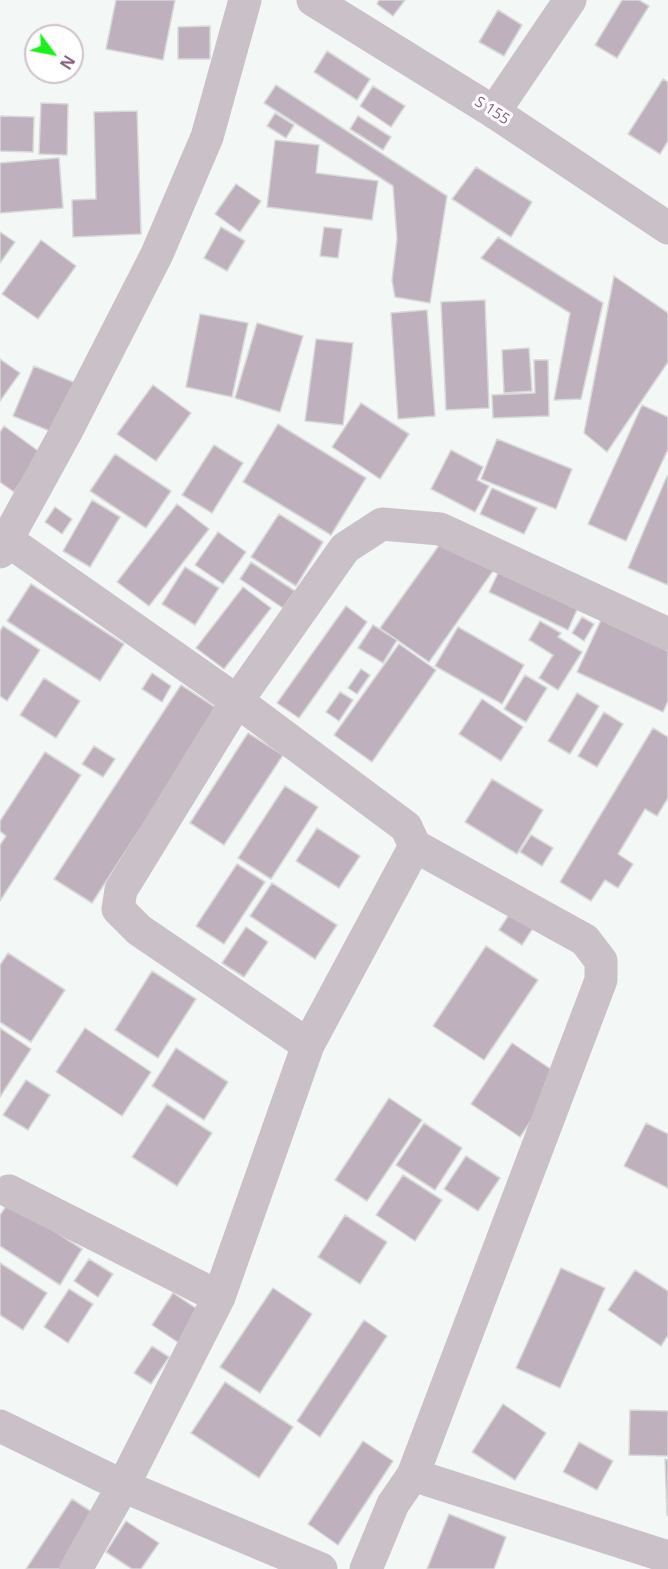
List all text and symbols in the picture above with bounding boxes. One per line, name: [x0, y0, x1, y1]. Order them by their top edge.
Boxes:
north arrow: [24, 24, 84, 84]
text: N: [55, 51, 80, 74]
street label: S 155: [471, 93, 513, 129]

